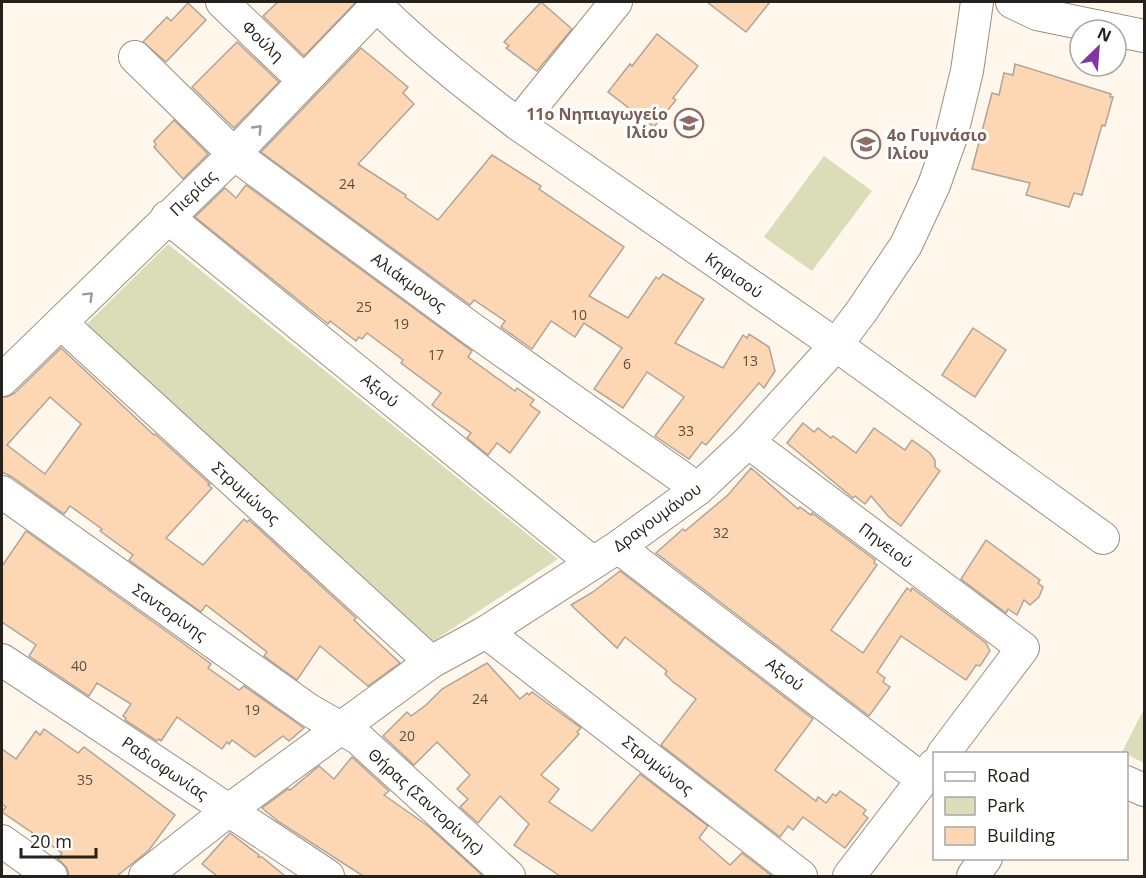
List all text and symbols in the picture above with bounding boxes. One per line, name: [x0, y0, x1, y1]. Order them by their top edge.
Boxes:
street label: Φούλη: [237, 16, 289, 66]
north arrow: [1068, 18, 1128, 78]
text: N: [1094, 22, 1115, 47]
place label: 11ο Νηπιαγωγείο Ιλίου: [526, 103, 668, 143]
school or university icon: 11ο Νηπιαγωγείο Ιλίου: [673, 107, 705, 139]
place label: 4ο Γυμνάσιο Ιλίου: [887, 124, 987, 164]
one-way arrow: [250, 125, 261, 136]
school or university icon: 4ο Γυμνάσιο Ιλίου: [850, 128, 882, 160]
street label: Πιερίας: [165, 165, 221, 221]
house number: 24: [339, 174, 355, 193]
street label: Αλιάκμονος: [367, 247, 451, 317]
street label: Κηφισού: [701, 247, 767, 303]
one-way arrow: [82, 292, 93, 302]
house number: 25: [356, 297, 372, 316]
house number: 10: [571, 305, 587, 324]
house number: 19: [393, 314, 409, 333]
house number: 17: [428, 345, 444, 364]
house number: 13: [742, 351, 758, 370]
house number: 6: [623, 354, 631, 373]
street label: Αξιού: [357, 368, 403, 412]
house number: 33: [678, 421, 694, 440]
street label: Στρυμώνος: [207, 457, 285, 530]
street label: Δραγουμάνου: [608, 478, 706, 556]
street label: Πηνειού: [854, 517, 918, 573]
house number: 32: [713, 523, 729, 542]
street label: Σαντορίνης: [128, 578, 212, 646]
street label: Αξιού: [761, 652, 809, 696]
house number: 40: [71, 656, 87, 675]
house number: 24: [472, 689, 488, 708]
house number: 19: [244, 700, 260, 719]
house number: 20: [399, 726, 415, 745]
street label: Στρυμώνος: [618, 730, 698, 800]
street label: Ραδιοφωνίας: [118, 731, 213, 805]
street label: Θήρας (Σαντορίνης): [363, 743, 489, 859]
legend: [933, 752, 1128, 860]
text: Road: [987, 763, 1030, 787]
house number: 35: [77, 770, 93, 789]
text: Park: [987, 793, 1025, 817]
scale bar: [21, 821, 96, 859]
text: Building: [987, 823, 1055, 847]
text: 20 m: [30, 829, 72, 853]

